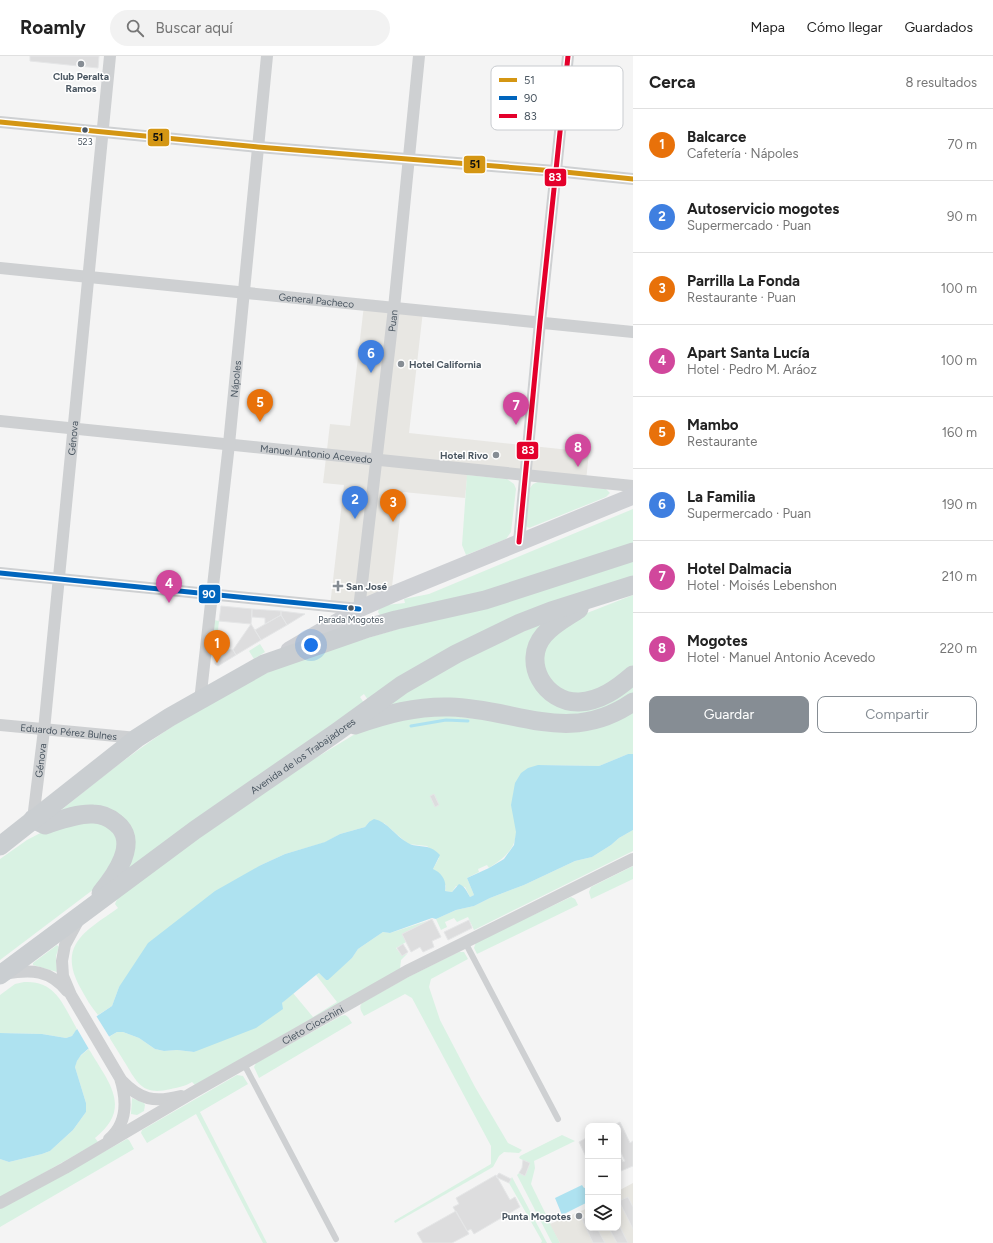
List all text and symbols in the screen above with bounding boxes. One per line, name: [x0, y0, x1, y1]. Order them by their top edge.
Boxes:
search box: [110, 10, 390, 46]
text: Roamly: [20, 16, 86, 39]
icon: search: [124, 17, 146, 39]
text: Buscar aquí: [156, 19, 233, 37]
text: Mapa: [750, 19, 785, 36]
text: Cómo llegar: [807, 19, 882, 36]
text: Guardados: [904, 19, 973, 36]
marker: Club Peralta Ramos: [76, 59, 86, 69]
legend: [491, 66, 623, 130]
place label: Club Peralta Ramos: [53, 70, 109, 95]
text: Cerca: [649, 72, 696, 92]
text: 51: [524, 74, 535, 87]
text: 8 resultados: [905, 75, 977, 90]
text: 90: [524, 92, 537, 105]
text: 83: [524, 110, 537, 123]
marker: 523: [80, 125, 90, 135]
line badge: 51: [147, 128, 170, 147]
text: Balcarce: [687, 128, 746, 146]
text: 51: [152, 131, 164, 144]
place label: 523: [77, 136, 93, 147]
text: 1: [659, 137, 665, 152]
text: 70 m: [947, 137, 977, 152]
text: Cafetería · Nápoles: [687, 146, 799, 161]
line badge: 51: [463, 155, 486, 174]
text: 51: [469, 158, 481, 171]
line badge: 83: [544, 168, 567, 187]
text: 83: [549, 171, 561, 184]
text: Autoservicio mogotes: [687, 200, 839, 218]
text: 2: [658, 209, 666, 224]
text: 90 m: [947, 209, 977, 224]
text: Supermercado · Puan: [687, 218, 811, 233]
text: Parrilla La Fonda: [687, 272, 800, 290]
text: 3: [658, 281, 666, 296]
text: 100 m: [941, 281, 977, 296]
street label: General Pacheco: [278, 290, 355, 311]
text: Restaurante · Puan: [687, 290, 796, 305]
street label: Puan: [385, 309, 401, 333]
pin: 6: [358, 340, 384, 373]
text: Apart Santa Lucía: [687, 344, 810, 362]
text: 4: [658, 353, 666, 368]
text: 100 m: [941, 353, 977, 368]
place label: Hotel California: [409, 358, 481, 371]
marker: Hotel California: [396, 359, 406, 369]
street label: Nápoles: [228, 360, 244, 398]
text: Hotel · Pedro M. Aráoz: [687, 362, 817, 377]
pin: 5: [247, 389, 273, 422]
pin: 7: [503, 392, 529, 425]
text: Mambo: [687, 416, 739, 434]
street label: Génova: [65, 420, 81, 456]
text: 5: [658, 425, 666, 440]
text: 160 m: [942, 425, 977, 440]
pin: 8: [565, 434, 591, 467]
text: Restaurante: [687, 434, 757, 449]
line badge: 83: [516, 441, 539, 460]
street label: Manuel Antonio Acevedo: [260, 442, 373, 466]
text: 83: [522, 444, 534, 457]
place label: Hotel Rivo: [440, 449, 488, 462]
marker: Hotel Rivo: [491, 450, 501, 460]
pin: 2: [342, 486, 368, 519]
text: La Familia: [687, 488, 755, 506]
pin: 3: [380, 489, 406, 522]
text: 6: [658, 497, 666, 512]
text: 190 m: [942, 497, 977, 512]
text: Supermercado · Puan: [687, 506, 811, 521]
text: Hotel Dalmacia: [687, 560, 792, 578]
text: 7: [658, 569, 666, 584]
text: 210 m: [942, 569, 977, 584]
pin: 4: [156, 570, 182, 603]
text: Hotel · Moisés Lebenshon: [687, 578, 837, 593]
place label: San José: [346, 580, 387, 593]
marker: San José: [333, 581, 343, 591]
line badge: 90: [198, 584, 221, 604]
text: 90: [202, 588, 216, 601]
marker: Parada Mogotes: [346, 603, 356, 613]
place label: Parada Mogotes: [318, 614, 384, 625]
pin: 1: [204, 630, 230, 663]
text: Mogotes: [687, 632, 748, 650]
your location: [301, 635, 321, 655]
text: 8: [658, 641, 666, 656]
text: 220 m: [940, 641, 977, 656]
text: Hotel · Manuel Antonio Acevedo: [687, 650, 875, 665]
button: Guardar: [649, 696, 809, 733]
button: Compartir: [817, 696, 977, 733]
street label: Avenida de los Trabajadores: [248, 715, 358, 797]
street label: Eduardo Pérez Bulnes: [20, 721, 118, 743]
street label: Génova: [32, 743, 49, 778]
street label: Cleto Ciocchini: [280, 1002, 346, 1048]
map controls: [585, 1123, 621, 1231]
button: +: [585, 1123, 621, 1159]
button: −: [585, 1159, 621, 1195]
button: layers: [585, 1195, 621, 1231]
place label: Punta Mogotes: [502, 1210, 571, 1223]
marker: Punta Mogotes: [574, 1211, 584, 1221]

